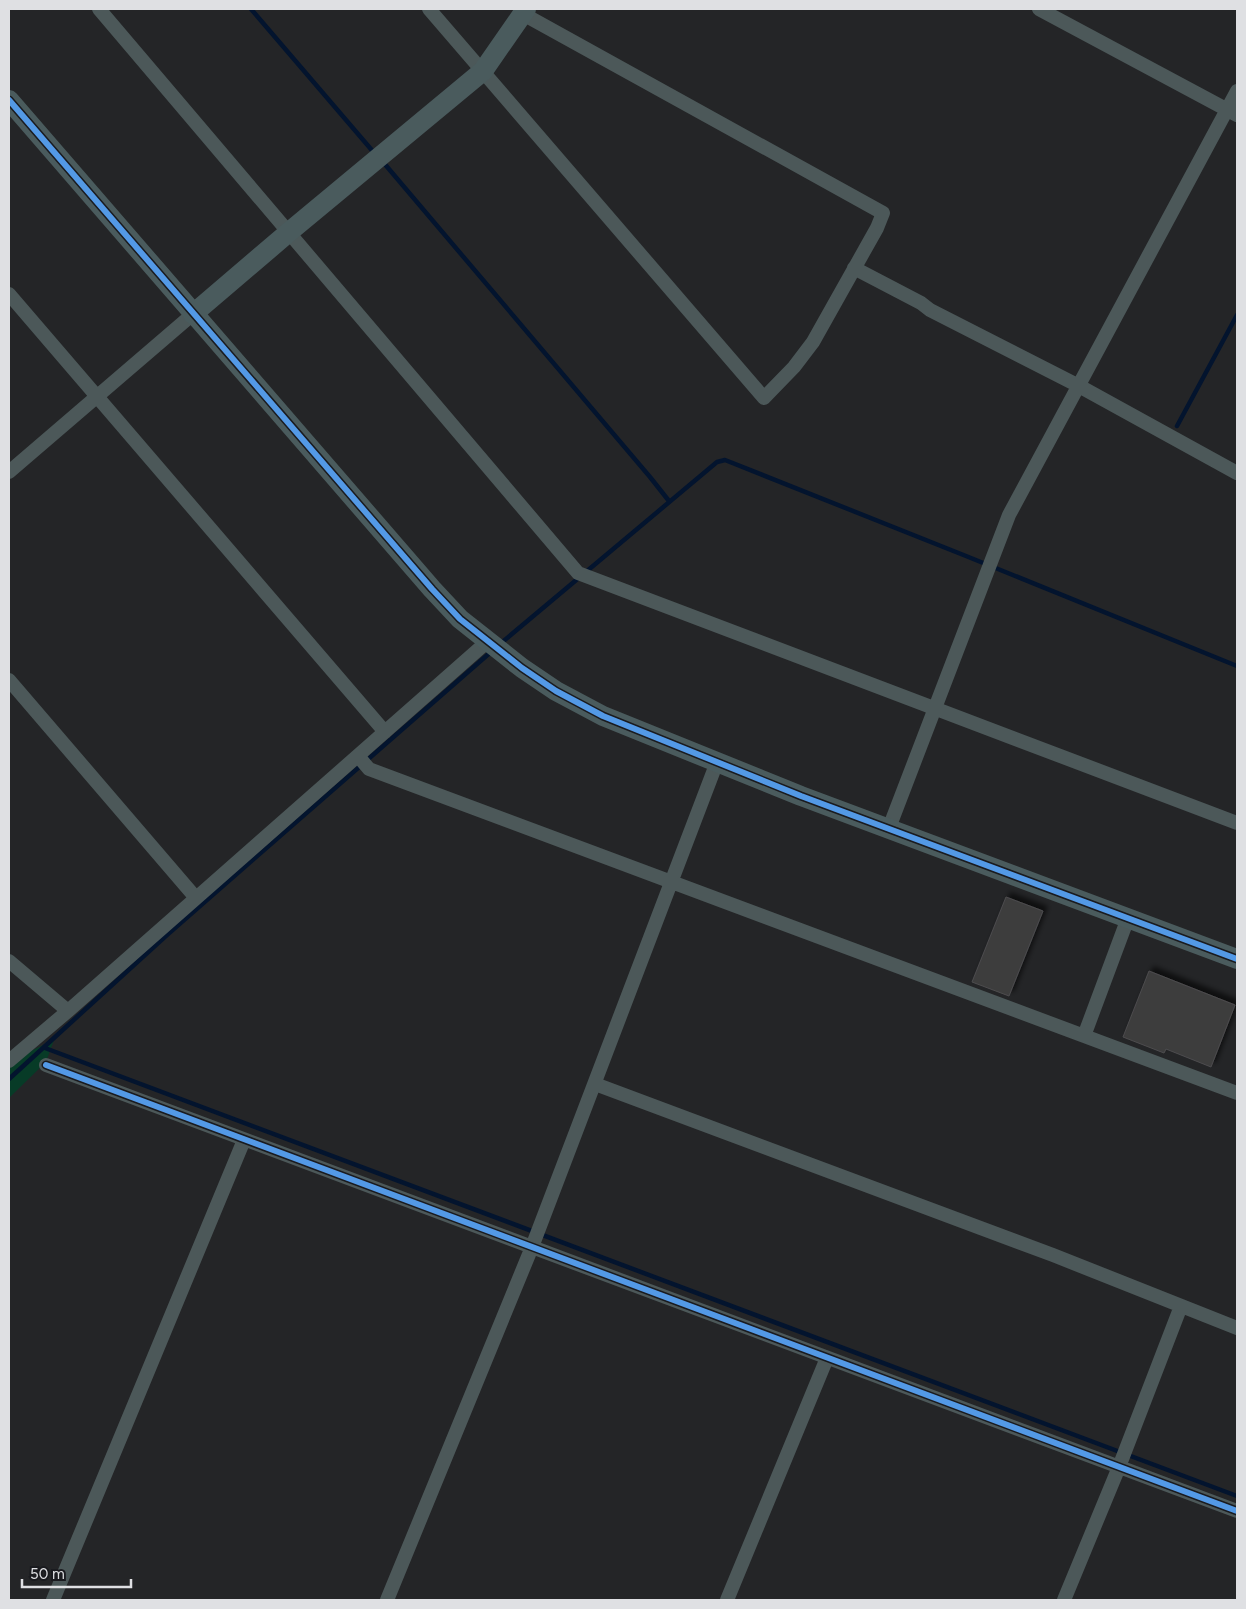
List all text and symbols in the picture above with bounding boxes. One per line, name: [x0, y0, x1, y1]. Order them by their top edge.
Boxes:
scale bar: [22, 1556, 131, 1588]
text: 50 m: [30, 1565, 65, 1583]

